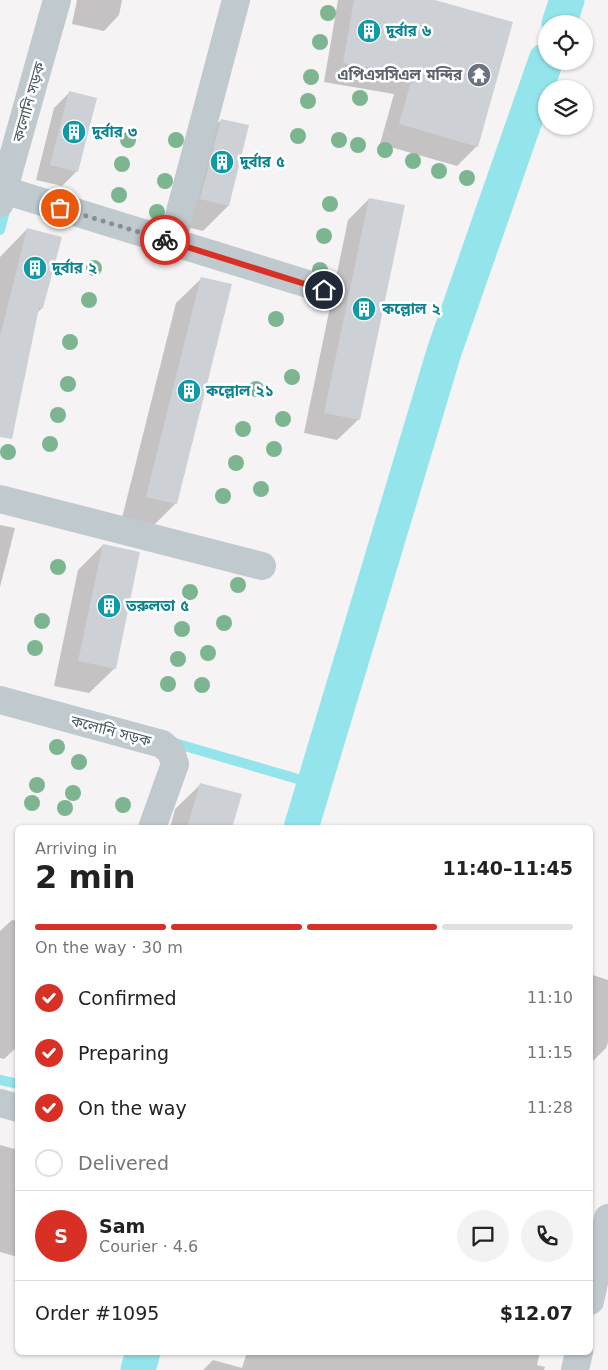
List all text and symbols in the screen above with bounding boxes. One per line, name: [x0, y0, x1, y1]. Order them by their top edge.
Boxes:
map controls: [538, 15, 593, 135]
button: locate: [538, 15, 593, 70]
building icon: দুর্বার ৬: [356, 18, 382, 44]
place label: দুর্বার ৬: [385, 21, 431, 40]
street label: কলোনি সড়ক: [9, 59, 49, 145]
temple icon: এপিএসসিএল মন্দির: [466, 62, 492, 88]
place label: এপিএসসিএল মন্দির: [338, 66, 463, 84]
button: layers: [538, 80, 593, 135]
building icon: দুর্বার ৩: [61, 119, 87, 145]
place label: দুর্বার ৩: [91, 122, 137, 141]
building icon: দুর্বার ৫: [209, 149, 235, 175]
place label: দুর্বার ৫: [239, 152, 285, 171]
pin: [39, 187, 81, 229]
icon: bag: [46, 194, 74, 222]
courier: [140, 215, 190, 265]
icon: bike: [151, 226, 179, 254]
building icon: দুর্বার ২: [22, 255, 48, 281]
place label: দুর্বার ২: [51, 258, 97, 277]
pin: [303, 269, 345, 311]
icon: home: [310, 276, 338, 304]
building icon: কল্লোল ২: [351, 296, 377, 322]
place label: কল্লোল ২: [381, 300, 441, 318]
building icon: কল্লোল ২১: [176, 378, 202, 404]
place label: কল্লোল ২১: [205, 382, 274, 400]
building icon: তরুলতা ৫: [96, 593, 122, 619]
place label: তরুলতা ৫: [125, 597, 189, 615]
street label: কলোনি সড়ক: [68, 711, 154, 751]
text: Arriving in: [35, 839, 117, 858]
text: 11:40–11:45: [443, 857, 573, 879]
text: 2 min: [35, 858, 136, 896]
text: On the way · 30 m: [35, 938, 183, 957]
icon: check: [35, 984, 63, 1012]
text: Confirmed: [78, 987, 177, 1009]
text: 11:10: [527, 988, 573, 1007]
icon: check: [35, 1039, 63, 1067]
text: Preparing: [78, 1042, 169, 1064]
text: 11:15: [527, 1043, 573, 1062]
icon: check: [35, 1094, 63, 1122]
text: On the way: [78, 1097, 187, 1119]
text: 11:28: [527, 1098, 573, 1117]
text: Delivered: [78, 1152, 169, 1174]
button: chat: [457, 1210, 509, 1262]
button: phone: [521, 1210, 573, 1262]
text: Sam: [99, 1215, 145, 1237]
text: S: [54, 1225, 68, 1247]
text: Courier · 4.6: [99, 1237, 198, 1256]
text: Order #1095: [35, 1302, 159, 1324]
text: $12.07: [500, 1302, 573, 1324]

